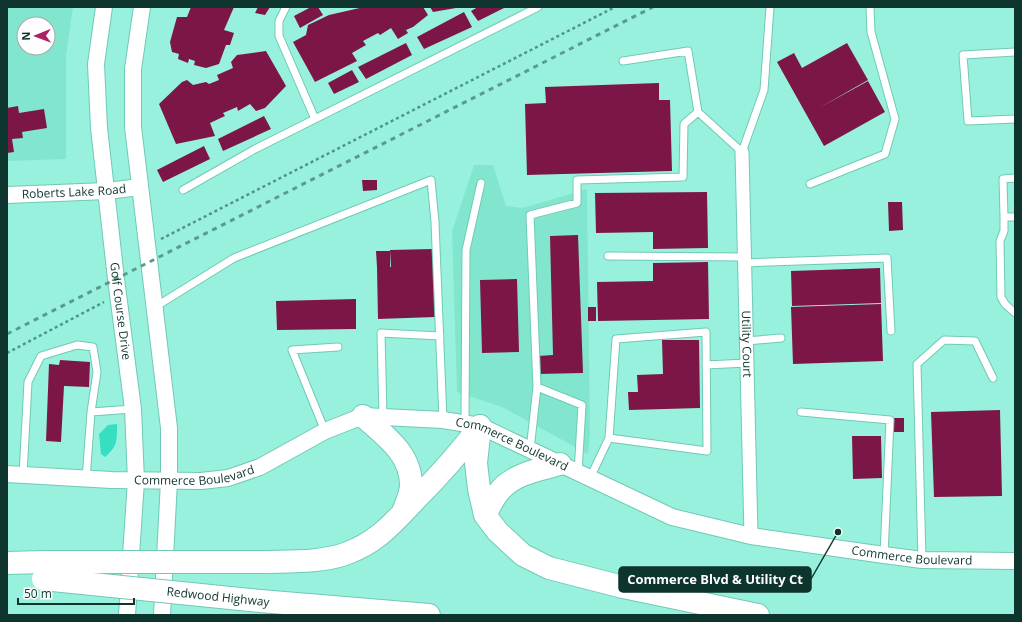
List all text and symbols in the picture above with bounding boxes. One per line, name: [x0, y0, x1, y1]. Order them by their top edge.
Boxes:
north arrow: [16, 16, 56, 56]
text: N: [18, 32, 33, 41]
street label: Roberts Lake Road: [21, 180, 127, 202]
street label: Golf Course Drive: [106, 261, 136, 361]
street label: Utility Court: [738, 310, 756, 378]
street label: Commerce Boulevard: [454, 413, 571, 475]
street label: Commerce Boulevard: [134, 461, 256, 489]
street label: Commerce Boulevard: [851, 541, 972, 569]
callout: Commerce Blvd & Utility Ct: [619, 567, 811, 592]
text: Commerce Blvd & Utility Ct: [627, 570, 803, 588]
scale bar: [18, 580, 134, 606]
street label: Redwood Highway: [166, 583, 271, 610]
text: 50 m: [24, 585, 52, 602]

